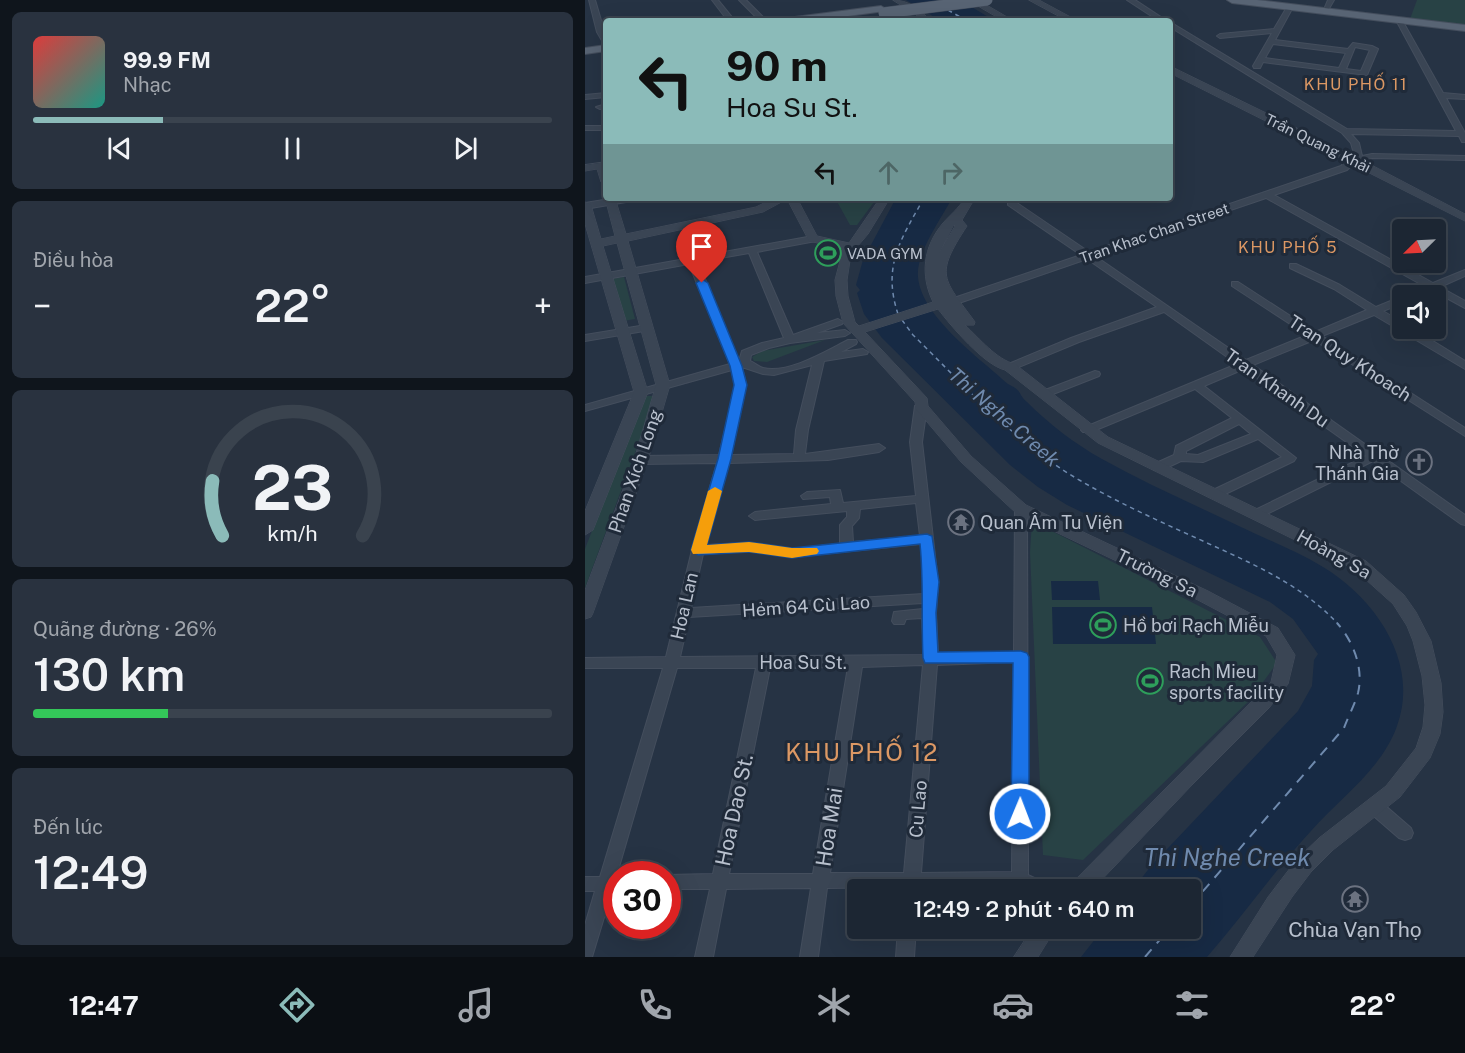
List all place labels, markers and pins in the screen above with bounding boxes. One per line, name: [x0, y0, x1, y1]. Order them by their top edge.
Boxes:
pin: [676, 221, 727, 283]
sports icon: VADA GYM: [813, 238, 843, 268]
place label: VADA GYM: [847, 245, 923, 262]
place label: Nhà Thờ Thánh Gia: [1315, 442, 1399, 484]
church icon: Nhà Thờ Thánh Gia: [1404, 447, 1434, 477]
temple icon: Quan Âm Tu Viện: [946, 507, 976, 537]
place label: Quan Âm Tu Viện: [980, 512, 1123, 533]
sports icon: Hồ bơi Rạch Miễu: [1088, 610, 1118, 640]
place label: Hồ bơi Rạch Miễu: [1123, 615, 1269, 636]
place label: Rach Mieu sports facility: [1169, 661, 1284, 703]
sports icon: Rach Mieu sports facility: [1135, 666, 1165, 696]
temple icon: Chùa Vạn Thọ: [1340, 884, 1370, 914]
place label: Chùa Vạn Thọ: [1288, 917, 1422, 942]

